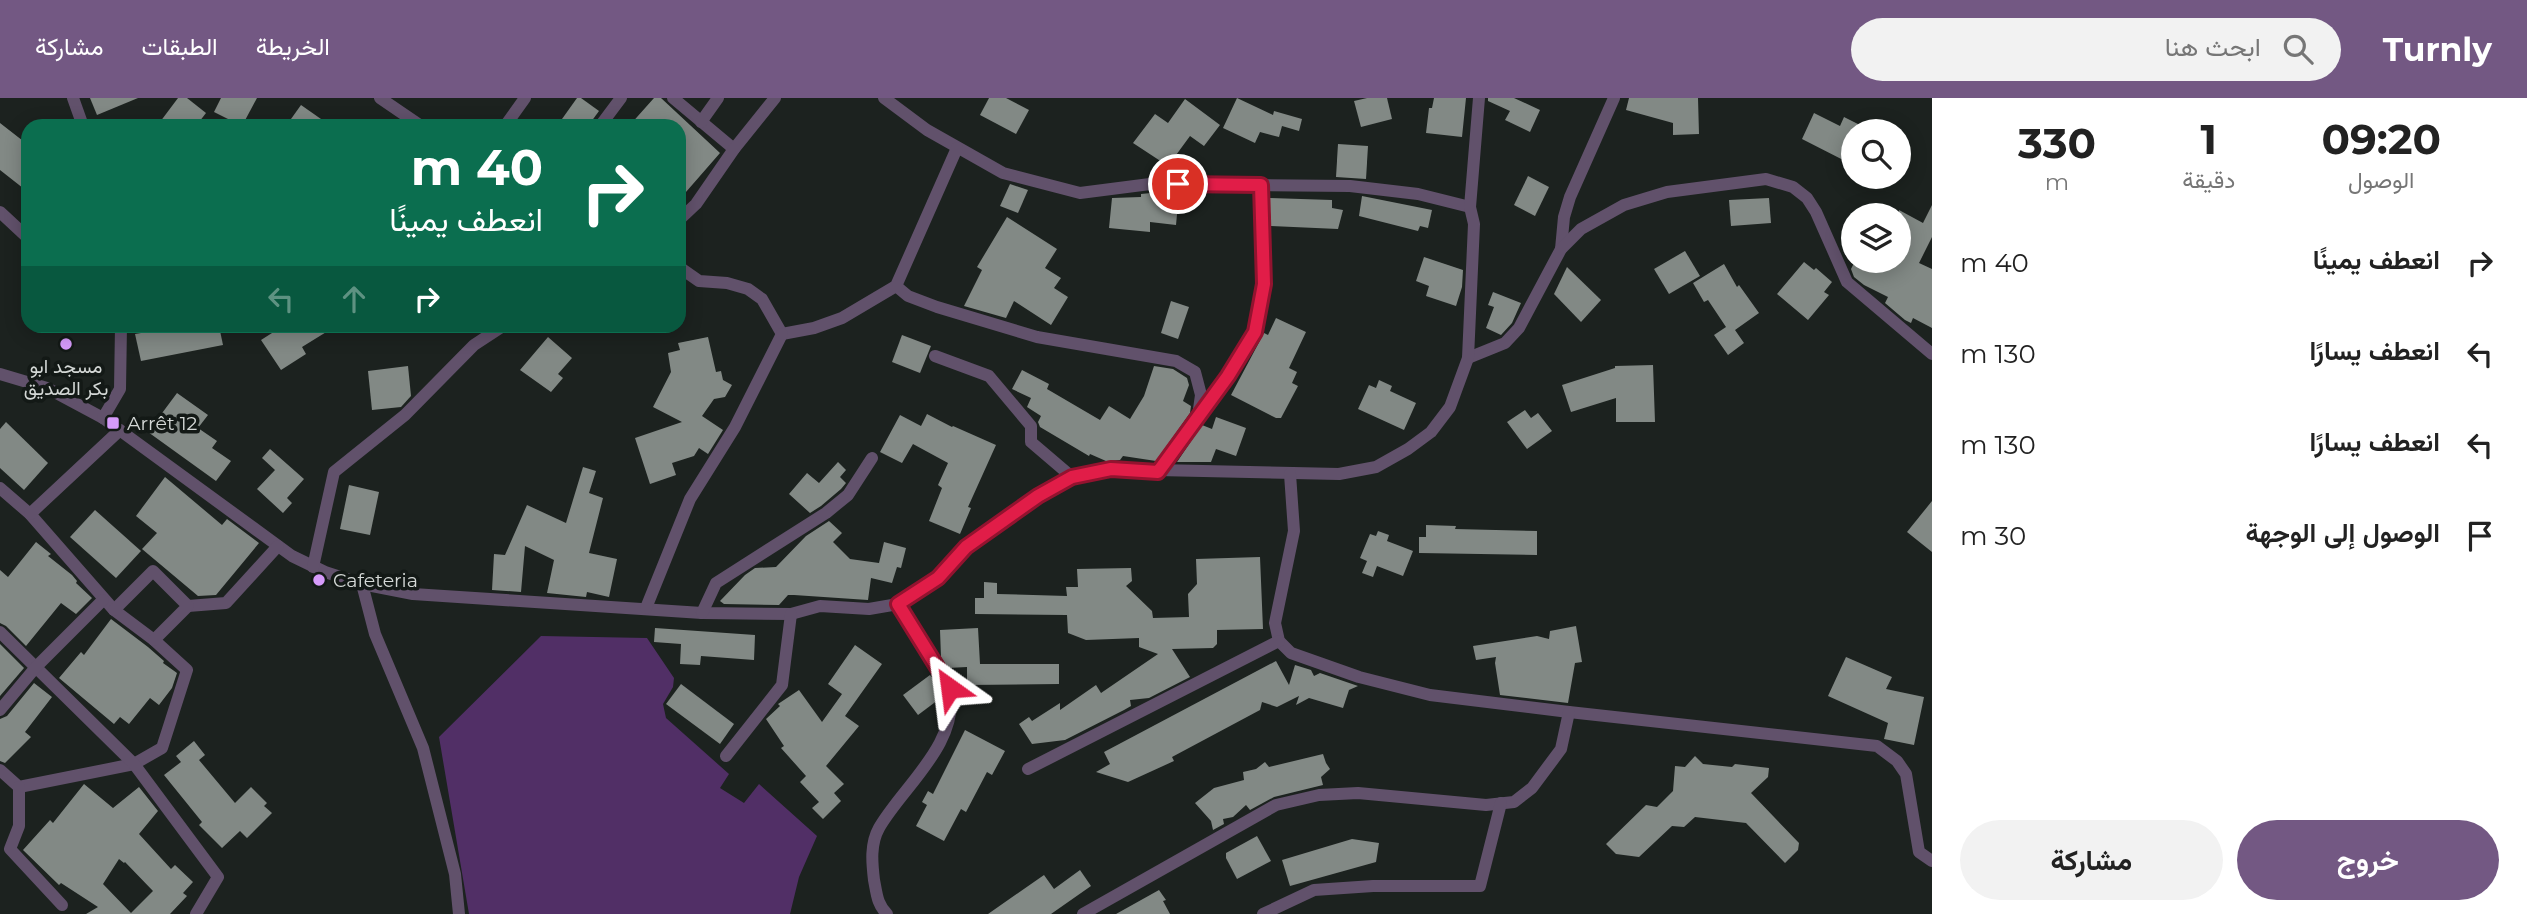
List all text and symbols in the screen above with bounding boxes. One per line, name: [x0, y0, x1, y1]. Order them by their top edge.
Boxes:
search box: [1851, 18, 2341, 81]
text: Turnly: [2383, 29, 2492, 69]
icon: search: [2279, 30, 2317, 68]
text: ابحث هنا: [2165, 31, 2261, 63]
text: مشاركة: [35, 32, 103, 61]
text: الطبقات: [141, 32, 218, 61]
text: الخريطة: [256, 32, 330, 61]
text: 1: [2201, 113, 2217, 165]
text: 09:20: [2321, 113, 2441, 165]
text: 330: [2018, 117, 2096, 169]
map controls: [1841, 119, 1911, 273]
button: search: [1841, 119, 1911, 189]
text: 40 m: [411, 138, 543, 197]
icon: right: [567, 147, 658, 238]
pin: [1148, 154, 1208, 214]
icon: arrive: [1159, 165, 1197, 203]
text: دقيقة: [2182, 166, 2235, 194]
text: الوصول: [2348, 166, 2414, 194]
text: m: [2045, 168, 2069, 196]
text: انعطف يمينًا: [389, 200, 543, 239]
button: layers: [1841, 203, 1911, 273]
text: انعطف يمينًا: [2313, 244, 2440, 276]
icon: right: [2461, 244, 2499, 282]
text: 40 m: [1960, 247, 2029, 279]
icon: left: [262, 280, 300, 318]
icon: ahead: [335, 280, 373, 318]
icon: right: [408, 280, 446, 318]
text: انعطف يسارًا: [2310, 335, 2440, 367]
icon: left: [2461, 335, 2499, 373]
marker: مسجد ابو بكر الصديق: [58, 336, 74, 352]
text: 130 m: [1960, 338, 2036, 370]
place label: مسجد ابو بكر الصديق: [24, 355, 108, 400]
place label: Arrêt 12: [127, 412, 197, 435]
marker: Arrêt 12: [105, 415, 121, 431]
text: انعطف يسارًا: [2310, 426, 2440, 458]
icon: left: [2461, 426, 2499, 464]
text: 130 m: [1960, 429, 2036, 461]
text: الوصول إلى الوجهة: [2246, 517, 2440, 549]
icon: arrive: [2461, 517, 2499, 555]
text: 30 m: [1960, 520, 2026, 552]
place label: Cafeteria: [333, 569, 418, 592]
marker: Cafeteria: [311, 572, 327, 588]
position arrow: [913, 651, 987, 725]
button: مشاركة: [1960, 820, 2223, 900]
button: خروج: [2237, 820, 2499, 900]

